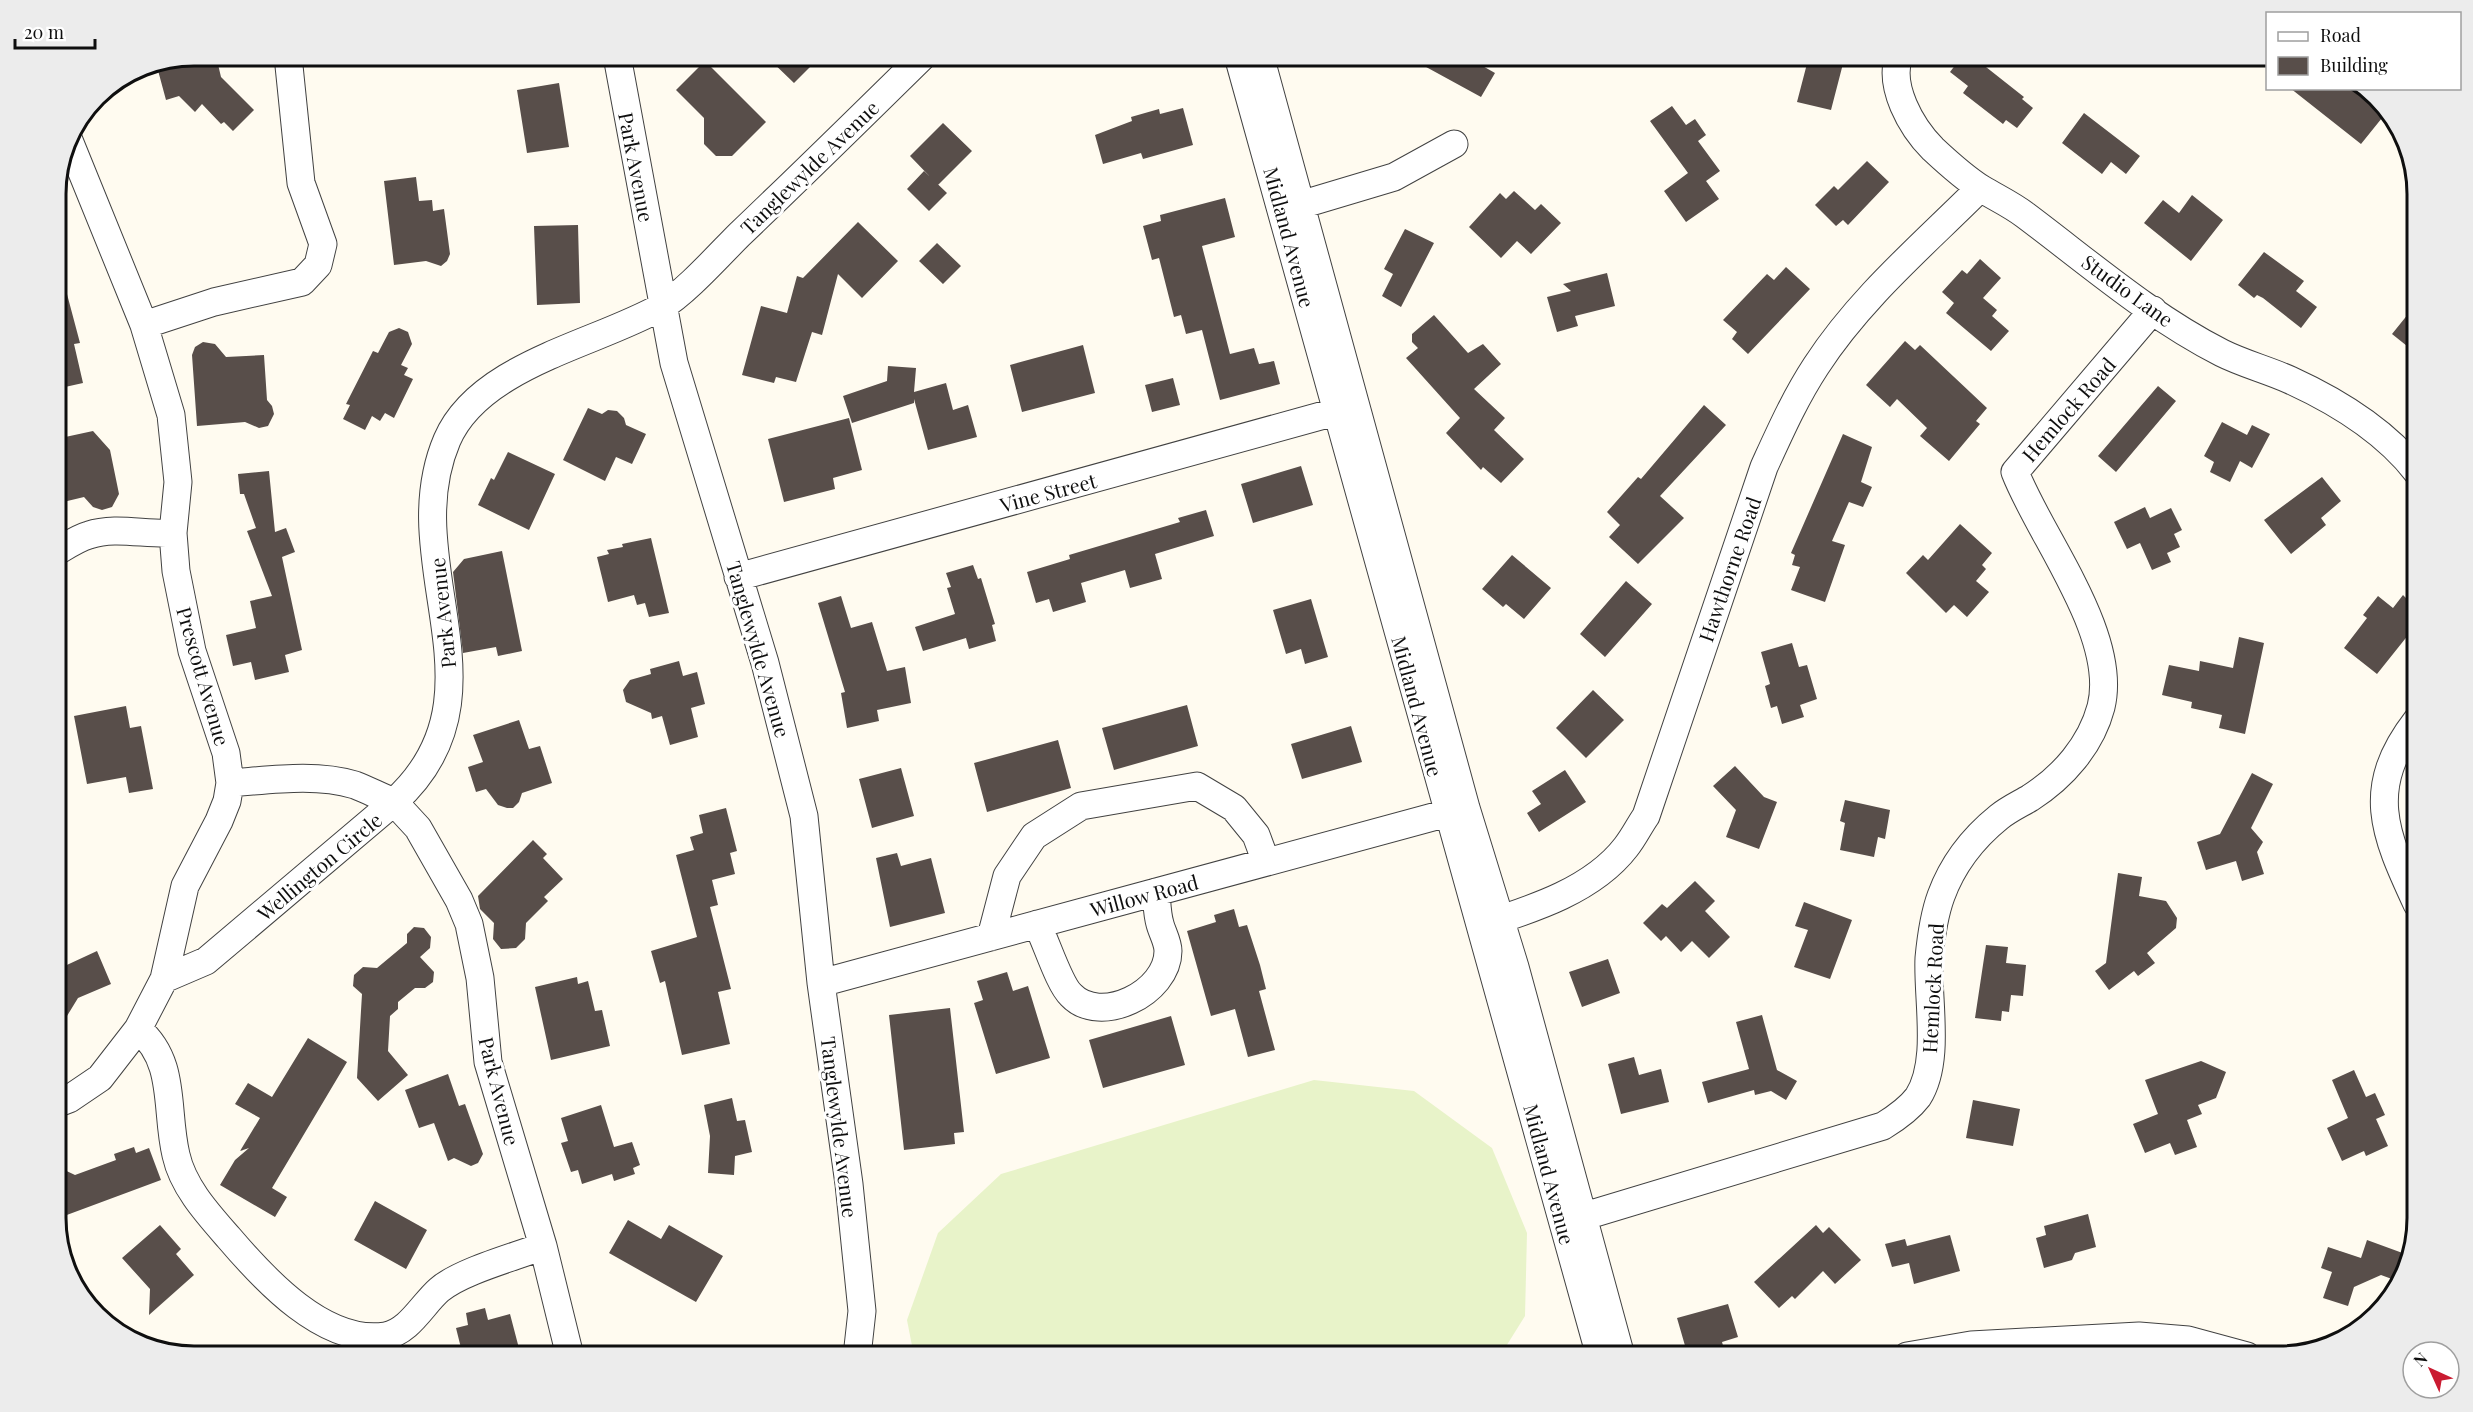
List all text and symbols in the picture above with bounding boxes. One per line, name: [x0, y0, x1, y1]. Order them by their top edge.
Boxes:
scale bar: [15, 12, 94, 50]
legend: [2266, 12, 2461, 90]
text: 20 m: [24, 20, 64, 44]
text: Road: [2320, 23, 2361, 47]
text: Building: [2320, 53, 2388, 77]
street label: Tanglewylde Avenue: [734, 94, 884, 240]
street label: Park Avenue: [613, 110, 661, 224]
street label: Midland Avenue: [1258, 164, 1322, 310]
street label: Studio Lane: [2077, 248, 2179, 332]
street label: Hemlock Road: [2015, 351, 2121, 467]
street label: Vine Street: [996, 466, 1100, 518]
street label: Hawthorne Road: [1692, 493, 1767, 645]
street label: Park Avenue: [423, 556, 461, 670]
street label: Tanglewylde Avenue: [721, 558, 797, 740]
street label: Prescott Avenue: [171, 603, 237, 749]
street label: Midland Avenue: [1386, 633, 1450, 779]
street label: Wellington Circle: [250, 806, 387, 927]
street label: Willow Road: [1086, 868, 1201, 923]
street label: Hemlock Road: [1915, 922, 1949, 1054]
street label: Park Avenue: [473, 1034, 527, 1148]
street label: Tanglewylde Avenue: [815, 1035, 865, 1219]
street label: Midland Avenue: [1518, 1101, 1582, 1247]
north arrow: [2401, 1340, 2461, 1400]
text: N: [2409, 1347, 2432, 1371]

